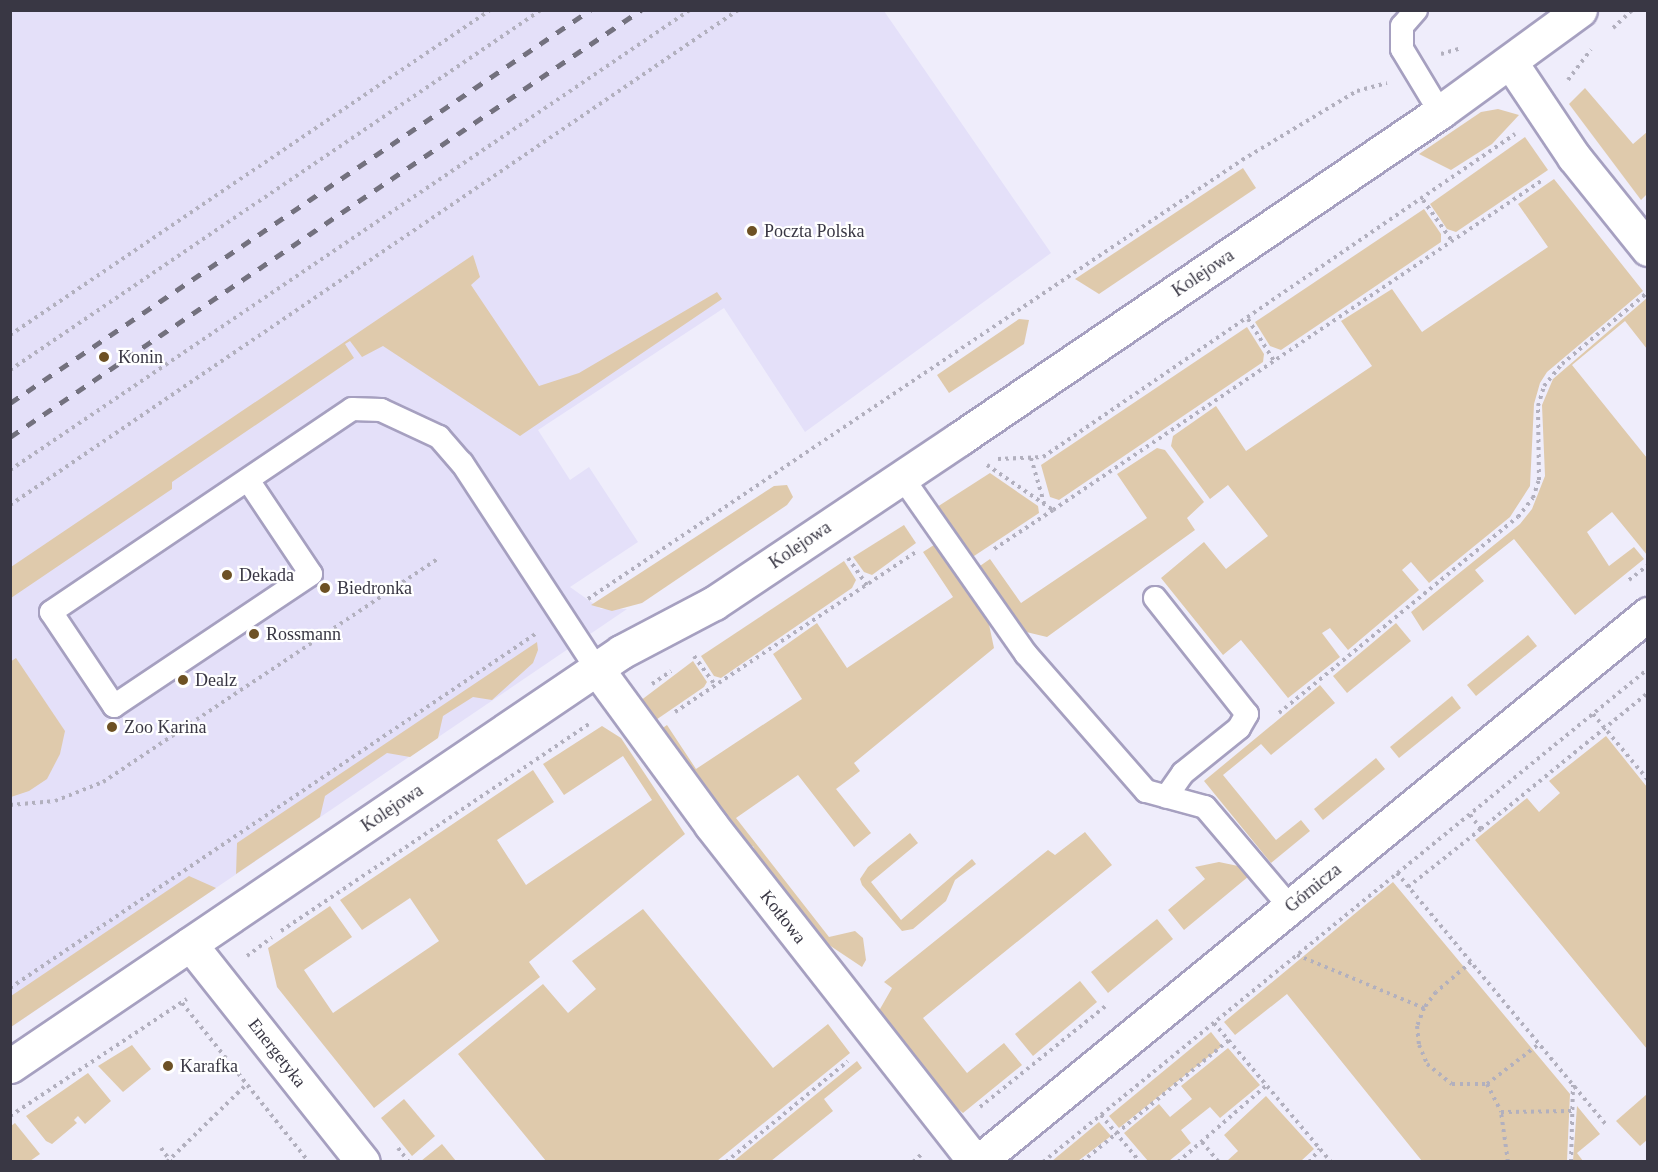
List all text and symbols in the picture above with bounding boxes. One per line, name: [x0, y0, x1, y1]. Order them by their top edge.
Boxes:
place label: Poczta Polska: [764, 220, 864, 242]
marker: Poczta Polska: [745, 224, 759, 238]
street label: Kolejowa: [1168, 244, 1238, 302]
place label: Konin: [118, 346, 163, 368]
marker: Konin: [95, 348, 113, 366]
street label: Kolejowa: [765, 516, 835, 574]
place label: Dekada: [239, 564, 294, 586]
marker: Dekada: [220, 568, 234, 582]
place label: Biedronka: [337, 577, 412, 599]
marker: Biedronka: [318, 581, 332, 595]
place label: Rossmann: [266, 623, 341, 645]
marker: Rossmann: [247, 627, 261, 641]
place label: Dealz: [195, 669, 237, 691]
marker: Dealz: [176, 673, 190, 687]
place label: Zoo Karina: [124, 716, 206, 738]
marker: Zoo Karina: [105, 720, 119, 734]
street label: Kolejowa: [357, 779, 427, 837]
street label: Górnicza: [1281, 859, 1345, 917]
street label: Kotłowa: [755, 886, 811, 948]
street label: Energetyka: [243, 1014, 311, 1092]
place label: Karafka: [180, 1055, 238, 1077]
marker: Karafka: [161, 1059, 175, 1073]

